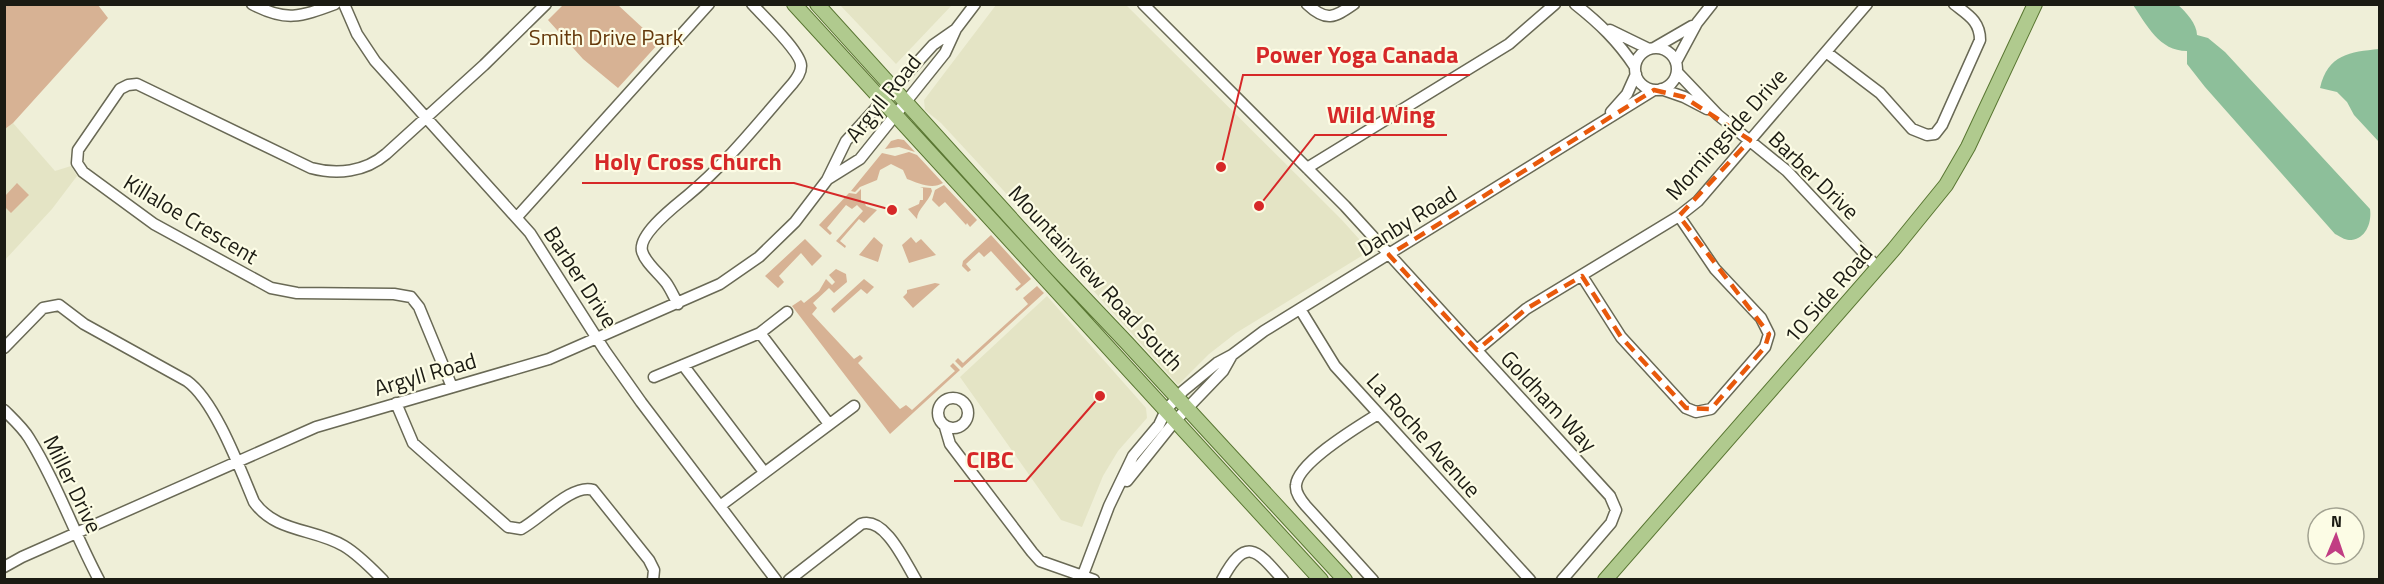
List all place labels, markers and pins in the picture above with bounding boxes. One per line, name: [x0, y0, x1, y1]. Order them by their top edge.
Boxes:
callout: Power Yoga Canada: [1243, 33, 1470, 75]
callout: Wild Wing: [1315, 93, 1447, 135]
callout: Holy Cross Church: [582, 141, 794, 183]
callout: CIBC: [954, 439, 1026, 481]

